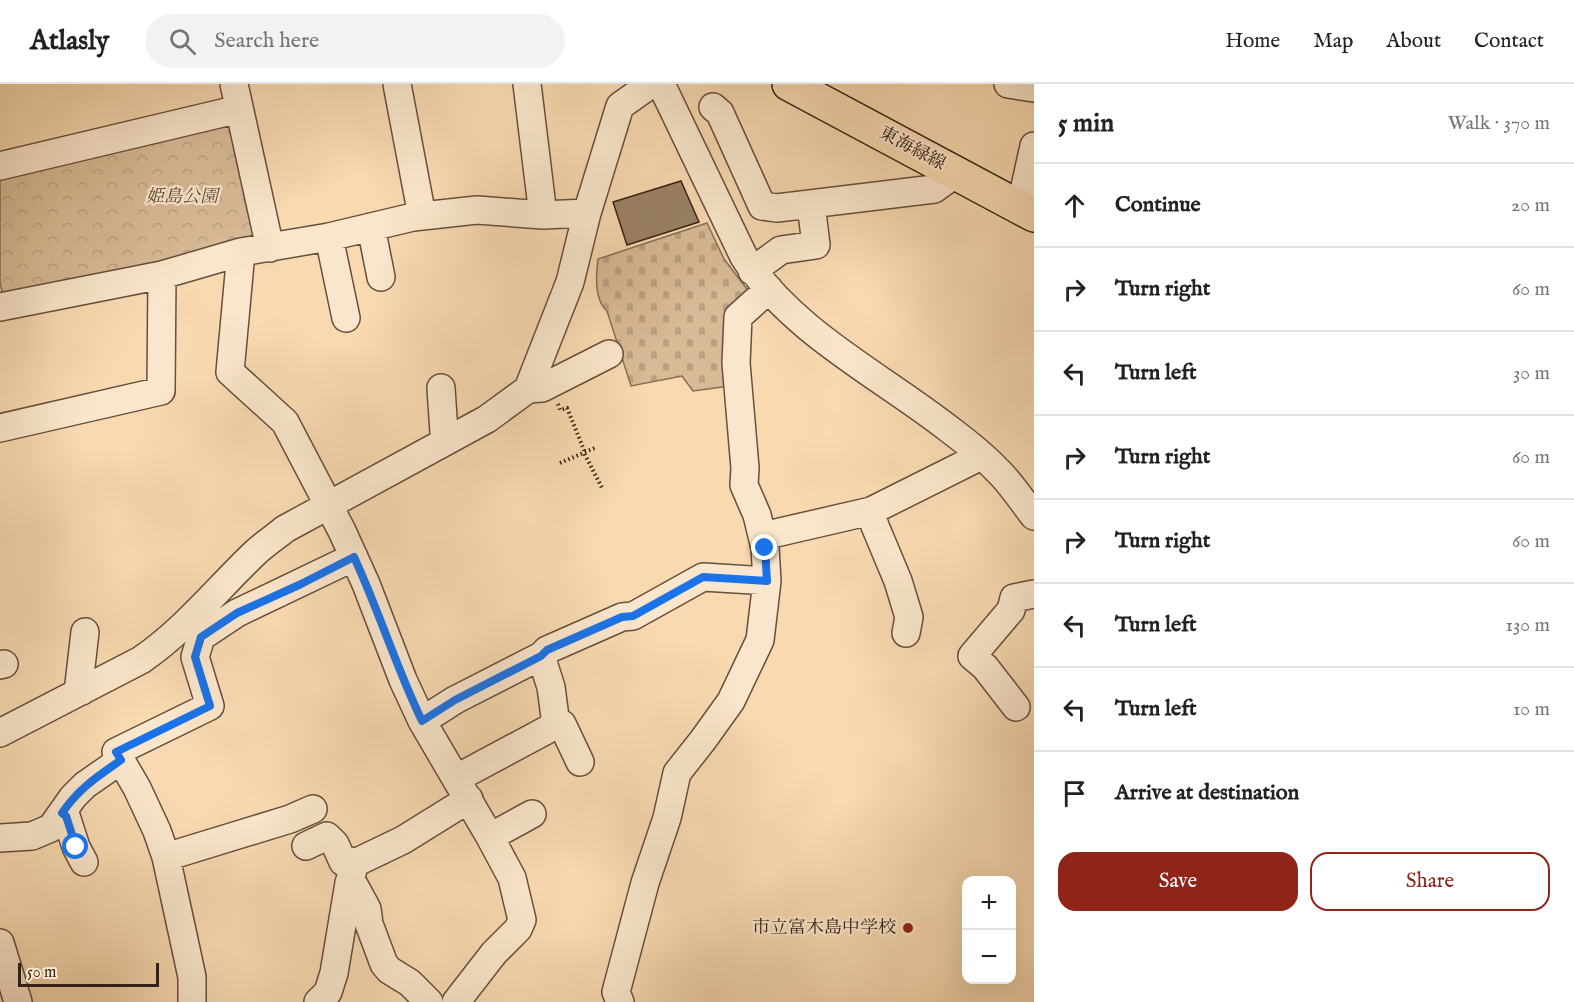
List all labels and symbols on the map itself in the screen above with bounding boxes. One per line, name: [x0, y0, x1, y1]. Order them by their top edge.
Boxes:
street label: 東海緑線: [875, 122, 949, 176]
park label: 姫島公園: [146, 186, 221, 209]
route end: [751, 534, 777, 560]
route start: [62, 833, 88, 859]
place label: 市立富木島中学校: [752, 917, 896, 940]
marker: 市立富木島中学校: [901, 921, 915, 935]
scale bar: [18, 960, 159, 988]

